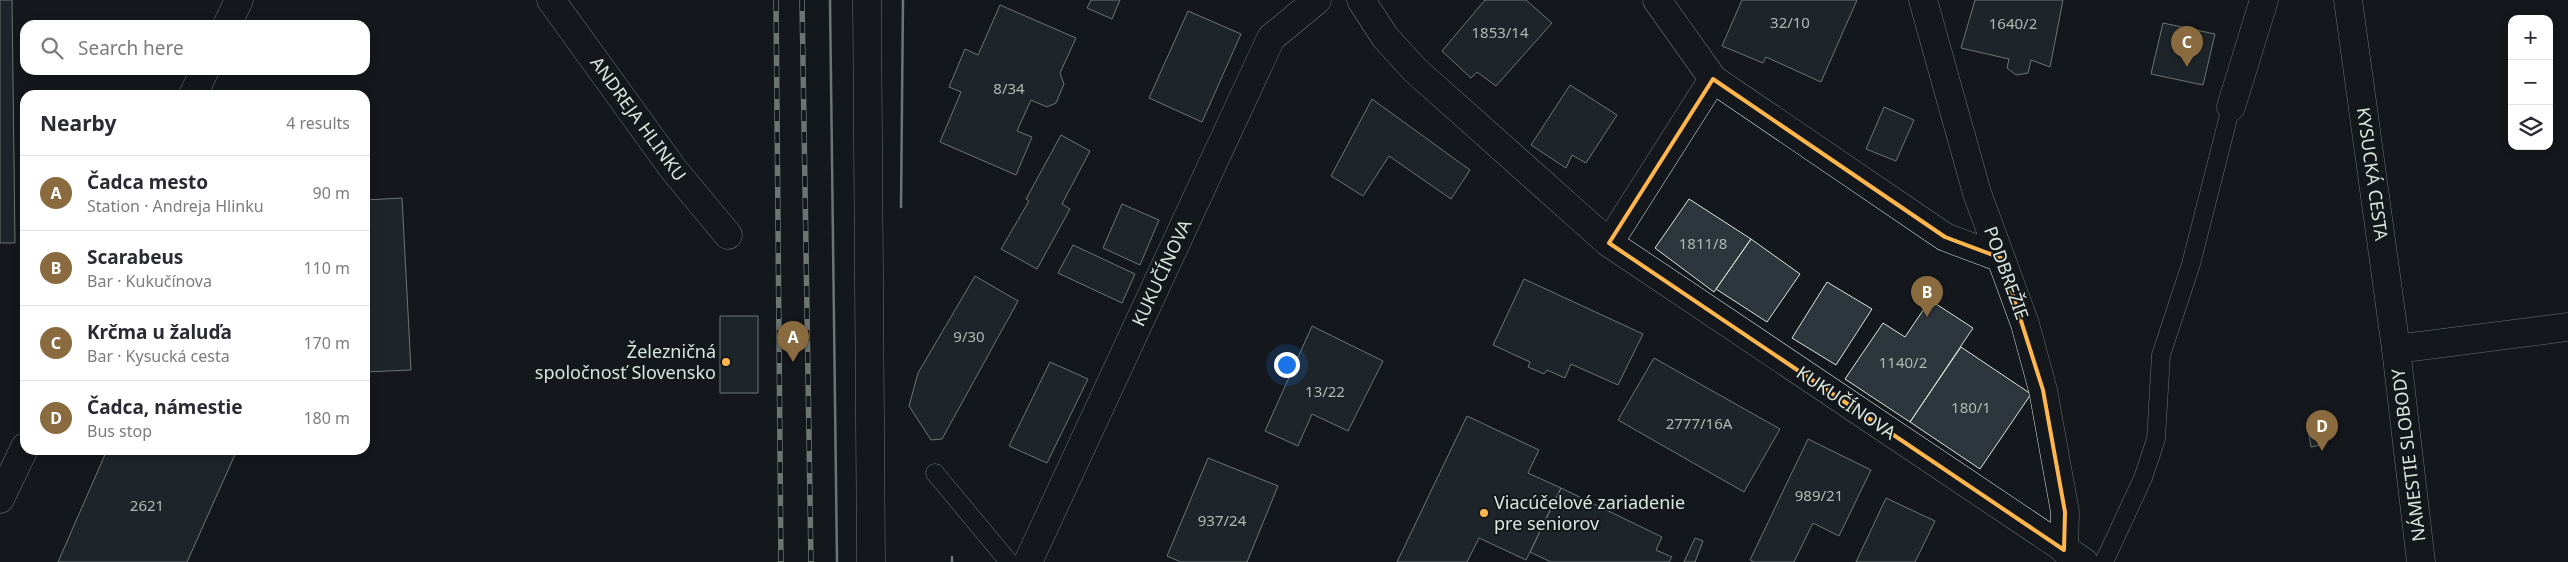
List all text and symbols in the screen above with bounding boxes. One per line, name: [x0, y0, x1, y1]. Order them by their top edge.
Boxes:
house number: 32/10: [1770, 12, 1810, 32]
house number: 1640/2: [1989, 13, 2037, 33]
map controls: [2508, 15, 2553, 150]
button: +: [2508, 15, 2553, 60]
search box: [20, 20, 370, 75]
house number: 1853/14: [1471, 22, 1529, 42]
pin: C: [2171, 26, 2203, 67]
icon: search: [38, 34, 66, 62]
text: Search here: [78, 35, 184, 61]
street label: ANDREJA HLINKU: [585, 51, 692, 186]
button: −: [2508, 60, 2553, 105]
house number: 8/34: [993, 78, 1025, 98]
button: layers: [2508, 105, 2553, 150]
street label: KYSUCKÁ CESTA: [2352, 106, 2394, 243]
text: Nearby: [40, 109, 116, 137]
text: 4 results: [286, 112, 350, 134]
text: Čadca mesto: [87, 169, 208, 195]
text: A: [50, 182, 62, 204]
text: 90 m: [313, 182, 350, 204]
text: Station · Andreja Hlinku: [87, 195, 264, 217]
street label: KUKUČÍNOVA: [1126, 215, 1197, 330]
street label: PODBREŽIE: [1979, 223, 2035, 323]
house number: 1811/8: [1679, 233, 1727, 253]
text: Scarabeus: [87, 244, 183, 270]
text: B: [51, 257, 61, 279]
text: 110 m: [303, 257, 350, 279]
text: Bar · Kukučínova: [87, 270, 212, 292]
pin: B: [1911, 276, 1943, 317]
text: Krčma u žaluďa: [87, 319, 232, 345]
pin: A: [777, 321, 809, 362]
house number: 9/30: [953, 326, 985, 346]
text: C: [51, 332, 61, 354]
text: 170 m: [303, 332, 350, 354]
place label: Železničná spoločnosť Slovensko: [535, 339, 716, 384]
text: Bar · Kysucká cesta: [87, 345, 230, 367]
your location: [1274, 352, 1300, 378]
house number: 1140/2: [1879, 352, 1927, 372]
marker: Železničná spoločnosť Slovensko: [720, 356, 732, 368]
street label: KUKUČÍNOVA: [1792, 360, 1901, 445]
street label: NÁMESTIE SLOBODY: [2385, 366, 2431, 543]
house number: 13/22: [1305, 381, 1345, 401]
text: Čadca, námestie: [87, 394, 243, 420]
house number: 180/1: [1951, 397, 1991, 417]
text: D: [50, 407, 62, 429]
text: 180 m: [303, 407, 350, 429]
pin: D: [2306, 410, 2338, 451]
house number: 2777/16A: [1666, 413, 1733, 433]
text: Bus stop: [87, 420, 152, 442]
house number: 989/21: [1795, 485, 1843, 505]
place label: Viacúčelové zariadenie pre seniorov: [1494, 490, 1685, 535]
house number: 2621: [130, 495, 164, 515]
marker: Viacúčelové zariadenie pre seniorov: [1478, 507, 1490, 519]
house number: 937/24: [1198, 510, 1247, 530]

